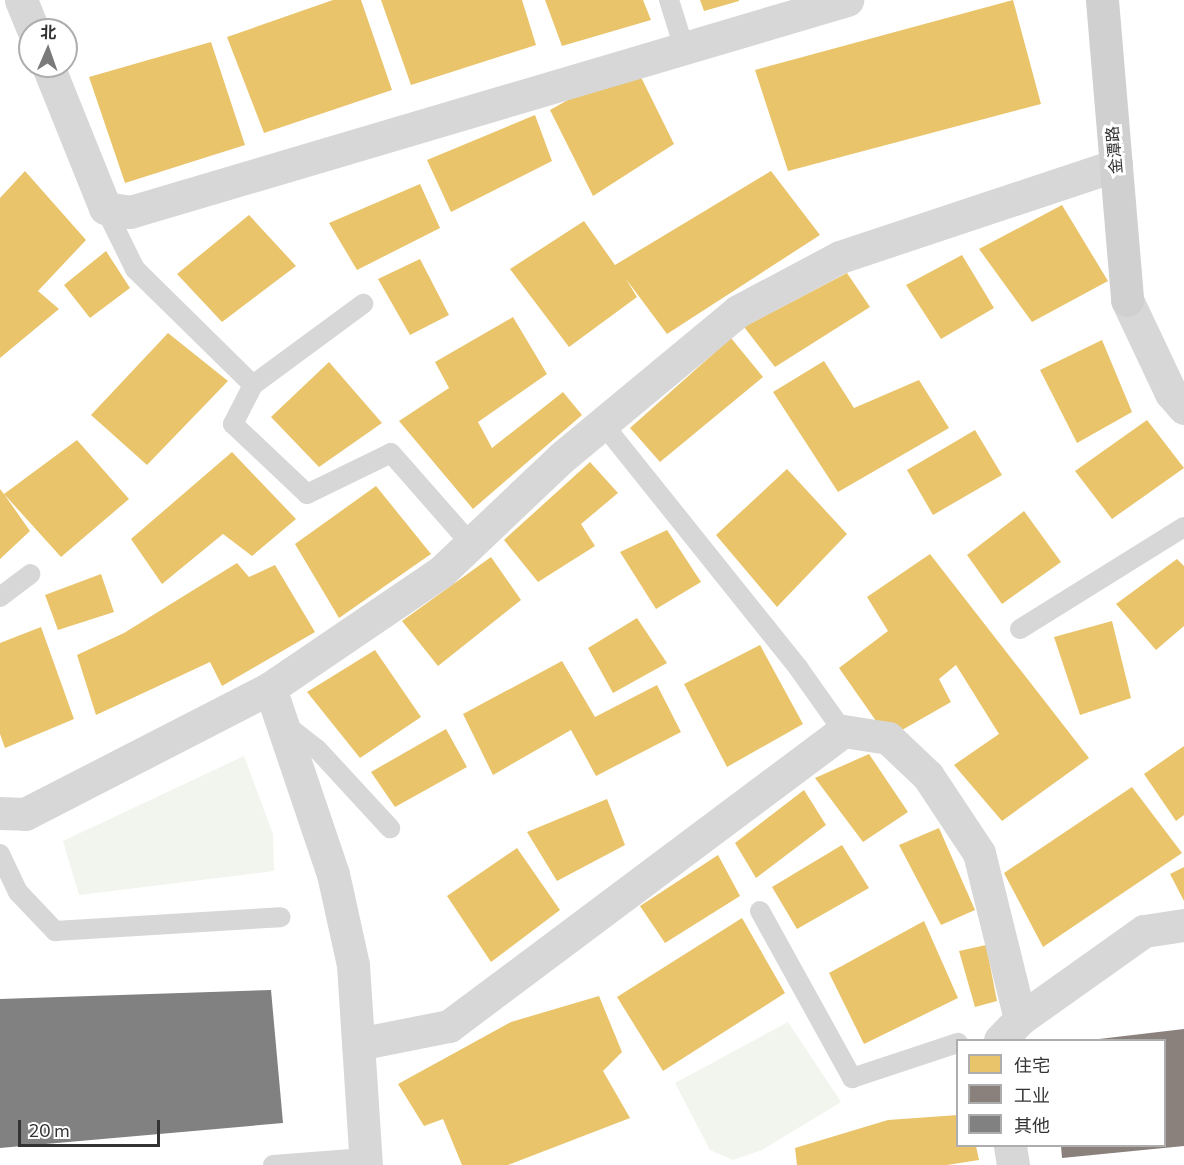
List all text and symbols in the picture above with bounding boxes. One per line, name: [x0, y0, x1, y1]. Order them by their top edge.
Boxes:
north arrow: [18, 18, 78, 78]
text: 北: [40, 22, 57, 41]
street label: 金潭路: [1102, 125, 1126, 175]
legend: [956, 1039, 1166, 1147]
text: 住宅: [1014, 1054, 1050, 1076]
text: 工业: [1014, 1084, 1050, 1106]
scale bar: [21, 1108, 164, 1146]
text: 其他: [1014, 1114, 1050, 1136]
text: 20 m: [29, 1119, 70, 1141]

